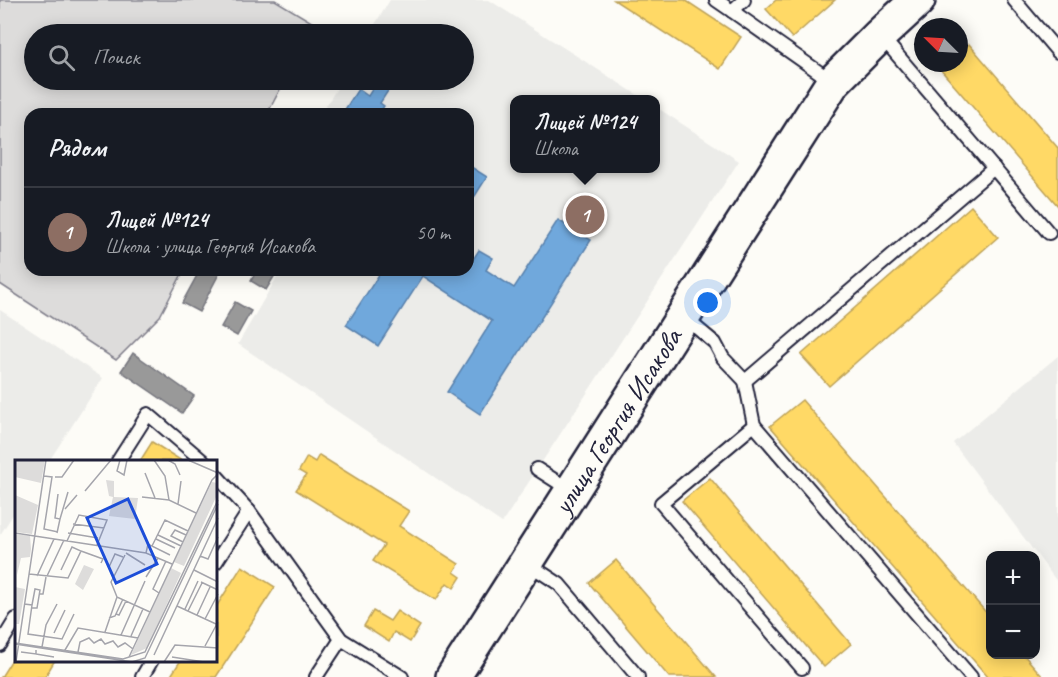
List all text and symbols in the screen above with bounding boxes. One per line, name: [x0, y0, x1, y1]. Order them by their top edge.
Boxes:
north arrow: [914, 18, 968, 72]
search box: [24, 24, 474, 90]
icon: search: [45, 41, 78, 74]
text: Поиск: [93, 43, 139, 71]
popup: [510, 95, 660, 173]
text: Лицей №124: [534, 108, 636, 136]
text: Рядом: [48, 131, 106, 164]
text: Школа: [534, 136, 578, 161]
pin: 1: [566, 192, 604, 238]
text: Лицей №124: [105, 206, 208, 234]
text: 1: [63, 220, 72, 245]
text: 50 m: [416, 220, 450, 245]
text: Школа · улица Георгия Исакова: [105, 234, 315, 259]
your location: [693, 288, 722, 317]
street label: улица Георгия Исакова: [544, 320, 690, 522]
inset map: [15, 460, 218, 662]
map controls: [986, 551, 1040, 659]
button: +: [986, 551, 1040, 605]
button: −: [986, 605, 1040, 659]

